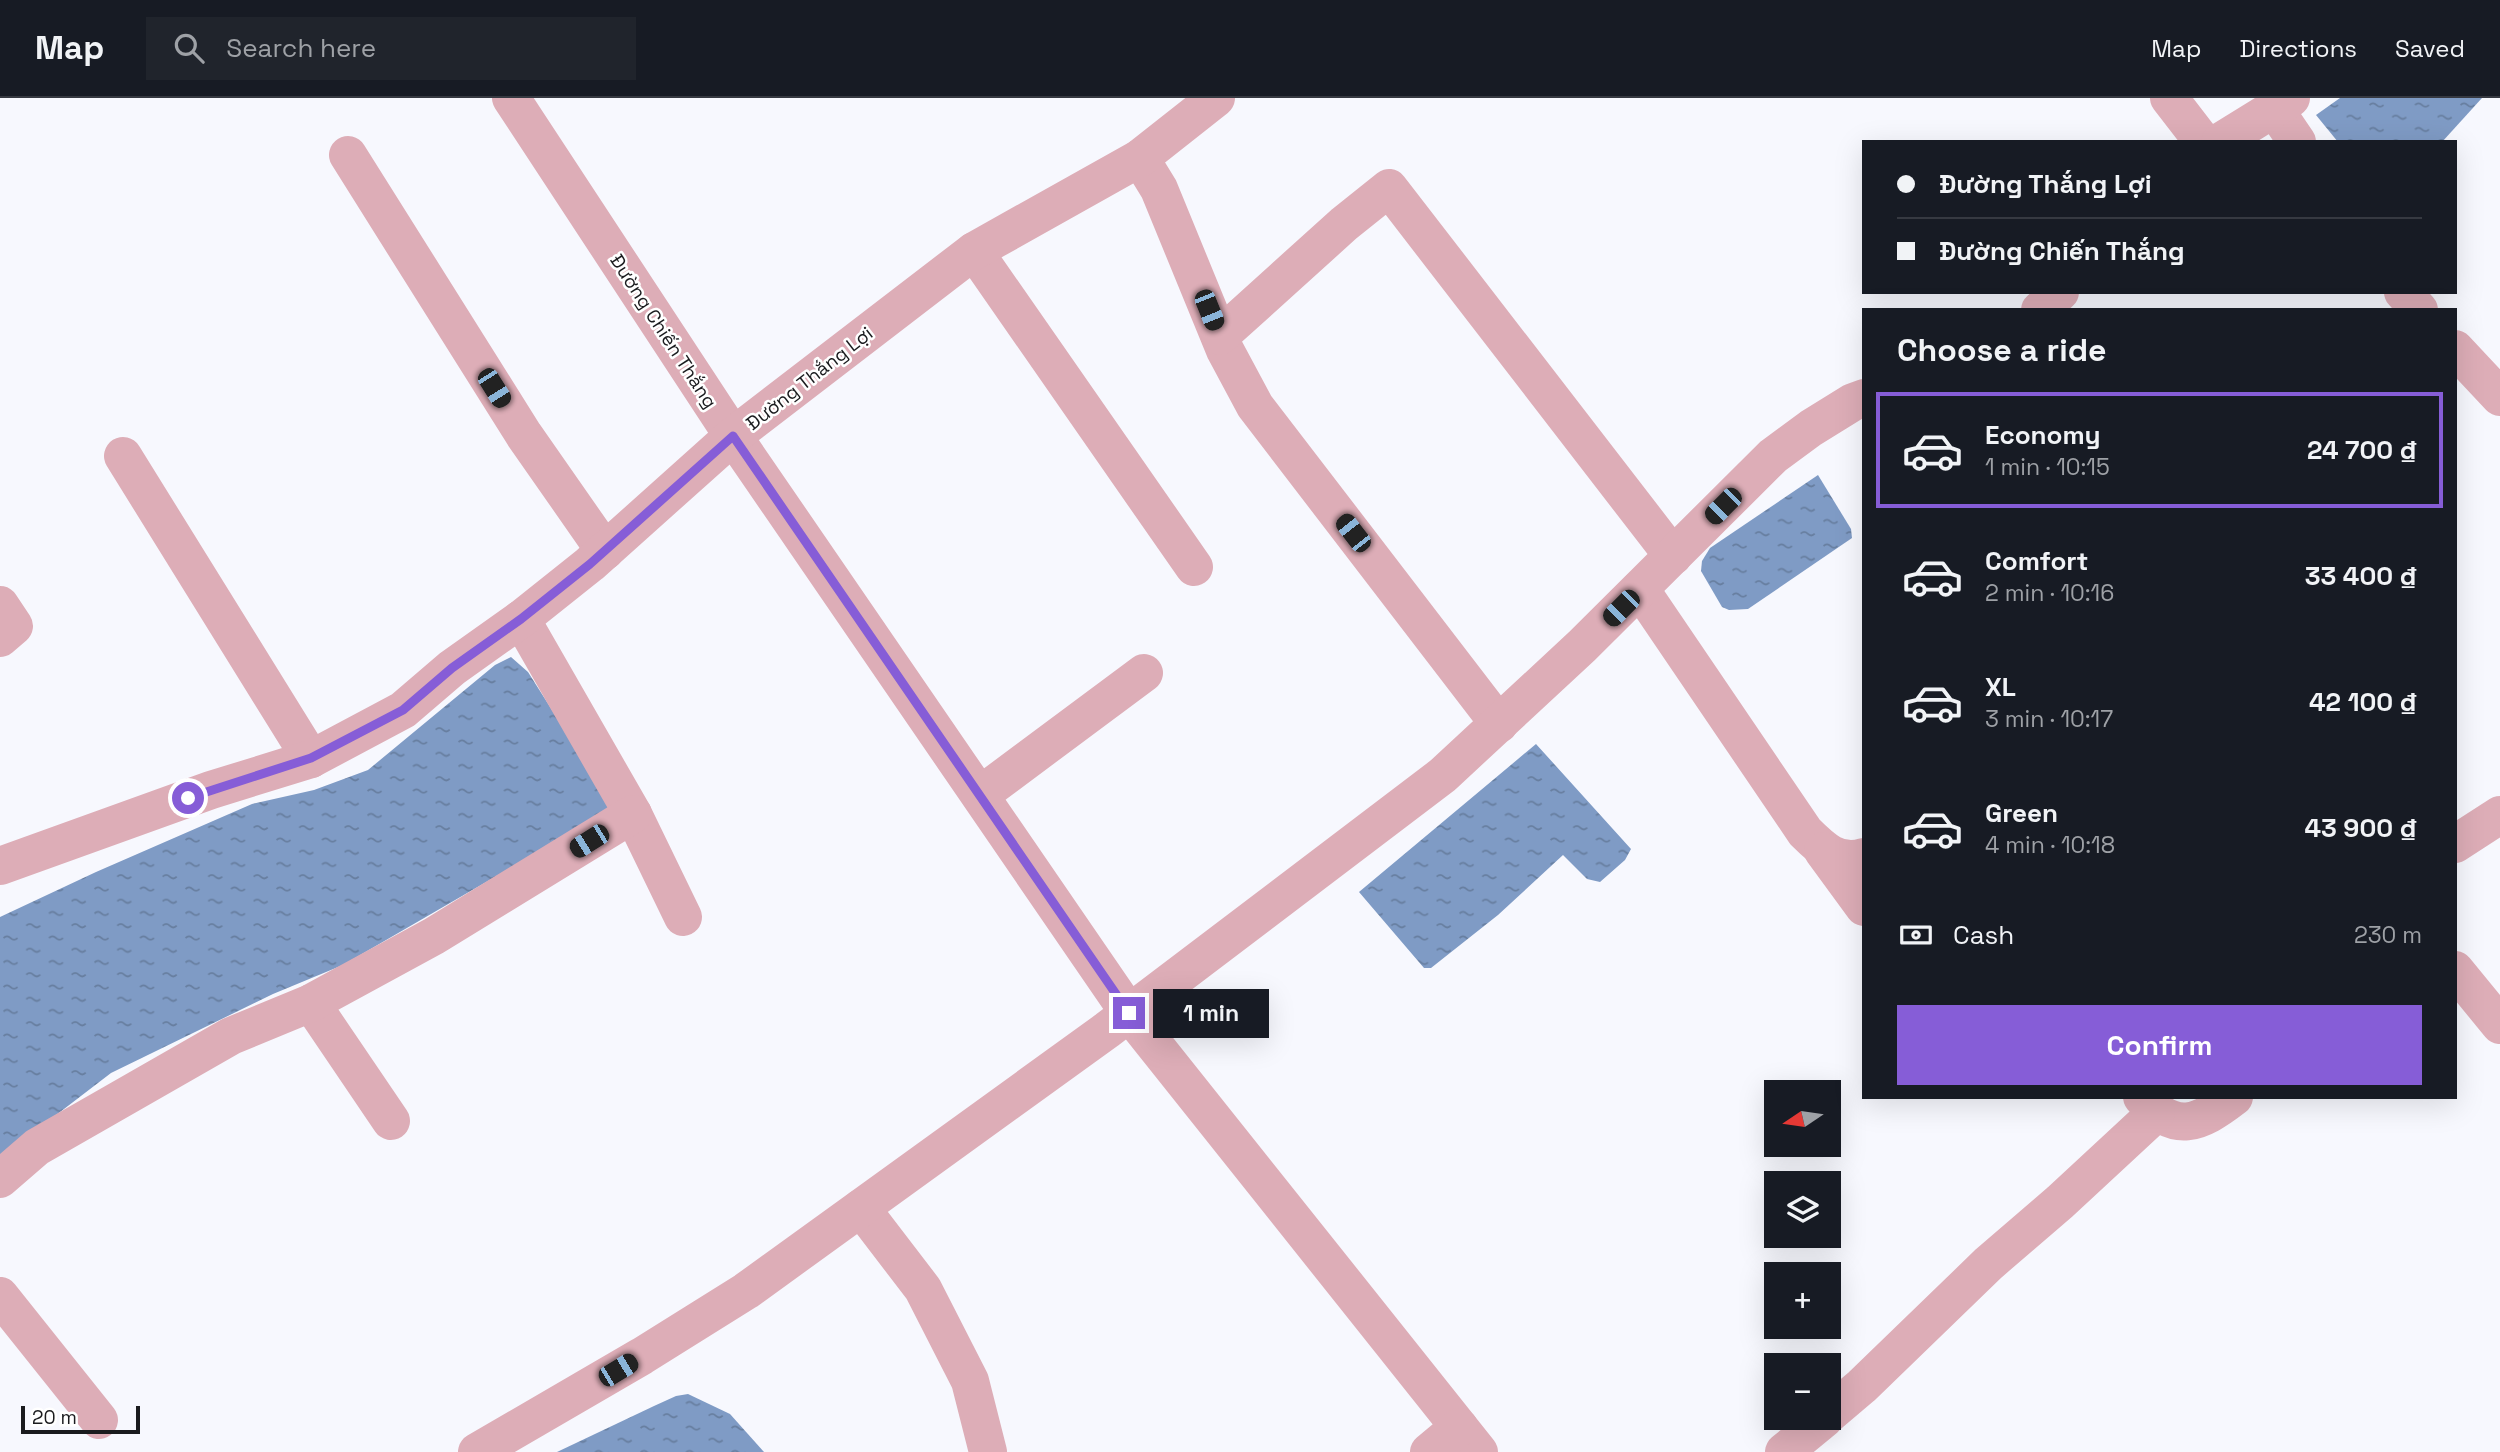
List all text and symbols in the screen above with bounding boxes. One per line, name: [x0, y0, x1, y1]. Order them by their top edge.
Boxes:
search box: [146, 17, 636, 80]
text: Map: [35, 27, 104, 69]
icon: search: [170, 29, 208, 67]
text: Search here: [226, 31, 376, 65]
text: Map: [2151, 33, 2201, 64]
text: Directions: [2239, 33, 2357, 64]
text: Saved: [2395, 33, 2465, 64]
text: Đường Thắng Lợi: [1939, 167, 2152, 201]
text: Đường Chiến Thắng: [1939, 234, 2185, 268]
street label: Đường Chiến Thắng: [604, 250, 723, 413]
car: [1192, 287, 1227, 333]
street label: Đường Thắng Lợi: [741, 321, 878, 436]
text: Choose a ride: [1897, 330, 2107, 370]
car: [474, 365, 515, 411]
text: Economy: [1985, 418, 2101, 452]
icon: car: [1901, 419, 1964, 482]
text: 24 700 ₫: [2307, 433, 2418, 467]
text: 1 min · 10:15: [1985, 452, 2110, 482]
car: [1701, 484, 1746, 528]
car: [1332, 510, 1375, 556]
text: Comfort: [1985, 544, 2088, 578]
icon: car: [1901, 545, 1964, 608]
text: 33 400 ₫: [2305, 559, 2418, 593]
text: 2 min · 10:16: [1985, 578, 2114, 608]
car: [1599, 586, 1644, 630]
text: XL: [1985, 670, 2016, 704]
icon: car: [1901, 671, 1964, 734]
text: 42 100 ₫: [2309, 685, 2418, 719]
text: 3 min · 10:17: [1985, 704, 2113, 734]
route start: [172, 782, 204, 814]
text: Green: [1985, 796, 2058, 830]
icon: car: [1901, 797, 1964, 860]
text: 43 900 ₫: [2304, 811, 2418, 845]
car: [566, 821, 613, 861]
text: 4 min · 10:18: [1985, 830, 2115, 860]
icon: cash: [1897, 916, 1935, 954]
text: Cash: [1953, 918, 2014, 952]
text: 230 m: [2354, 920, 2422, 950]
callout: 1 min: [1154, 988, 1269, 1038]
route end: [1113, 997, 1145, 1029]
text: 1 min: [1183, 998, 1239, 1028]
button: Confirm: [1897, 1005, 2422, 1085]
north arrow: [1764, 1080, 1841, 1157]
map controls: [1764, 1080, 1841, 1430]
button: layers: [1764, 1171, 1841, 1248]
button: +: [1764, 1262, 1841, 1339]
car: [595, 1350, 642, 1390]
button: −: [1764, 1353, 1841, 1430]
scale bar: [21, 1403, 140, 1435]
text: 20 m: [32, 1405, 77, 1430]

